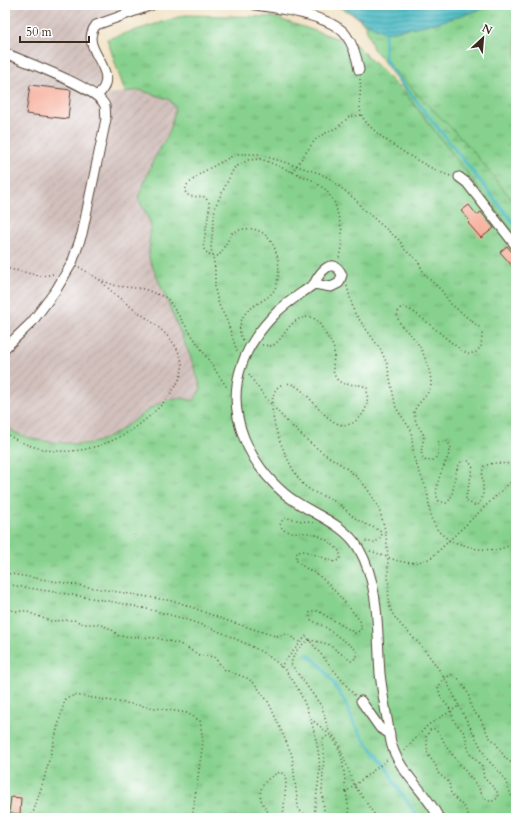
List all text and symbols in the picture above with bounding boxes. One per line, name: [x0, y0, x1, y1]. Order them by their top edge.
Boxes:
scale bar: [20, 18, 89, 44]
north arrow: [463, 18, 503, 58]
text: N: [480, 21, 495, 38]
text: 50 m: [26, 24, 53, 40]

